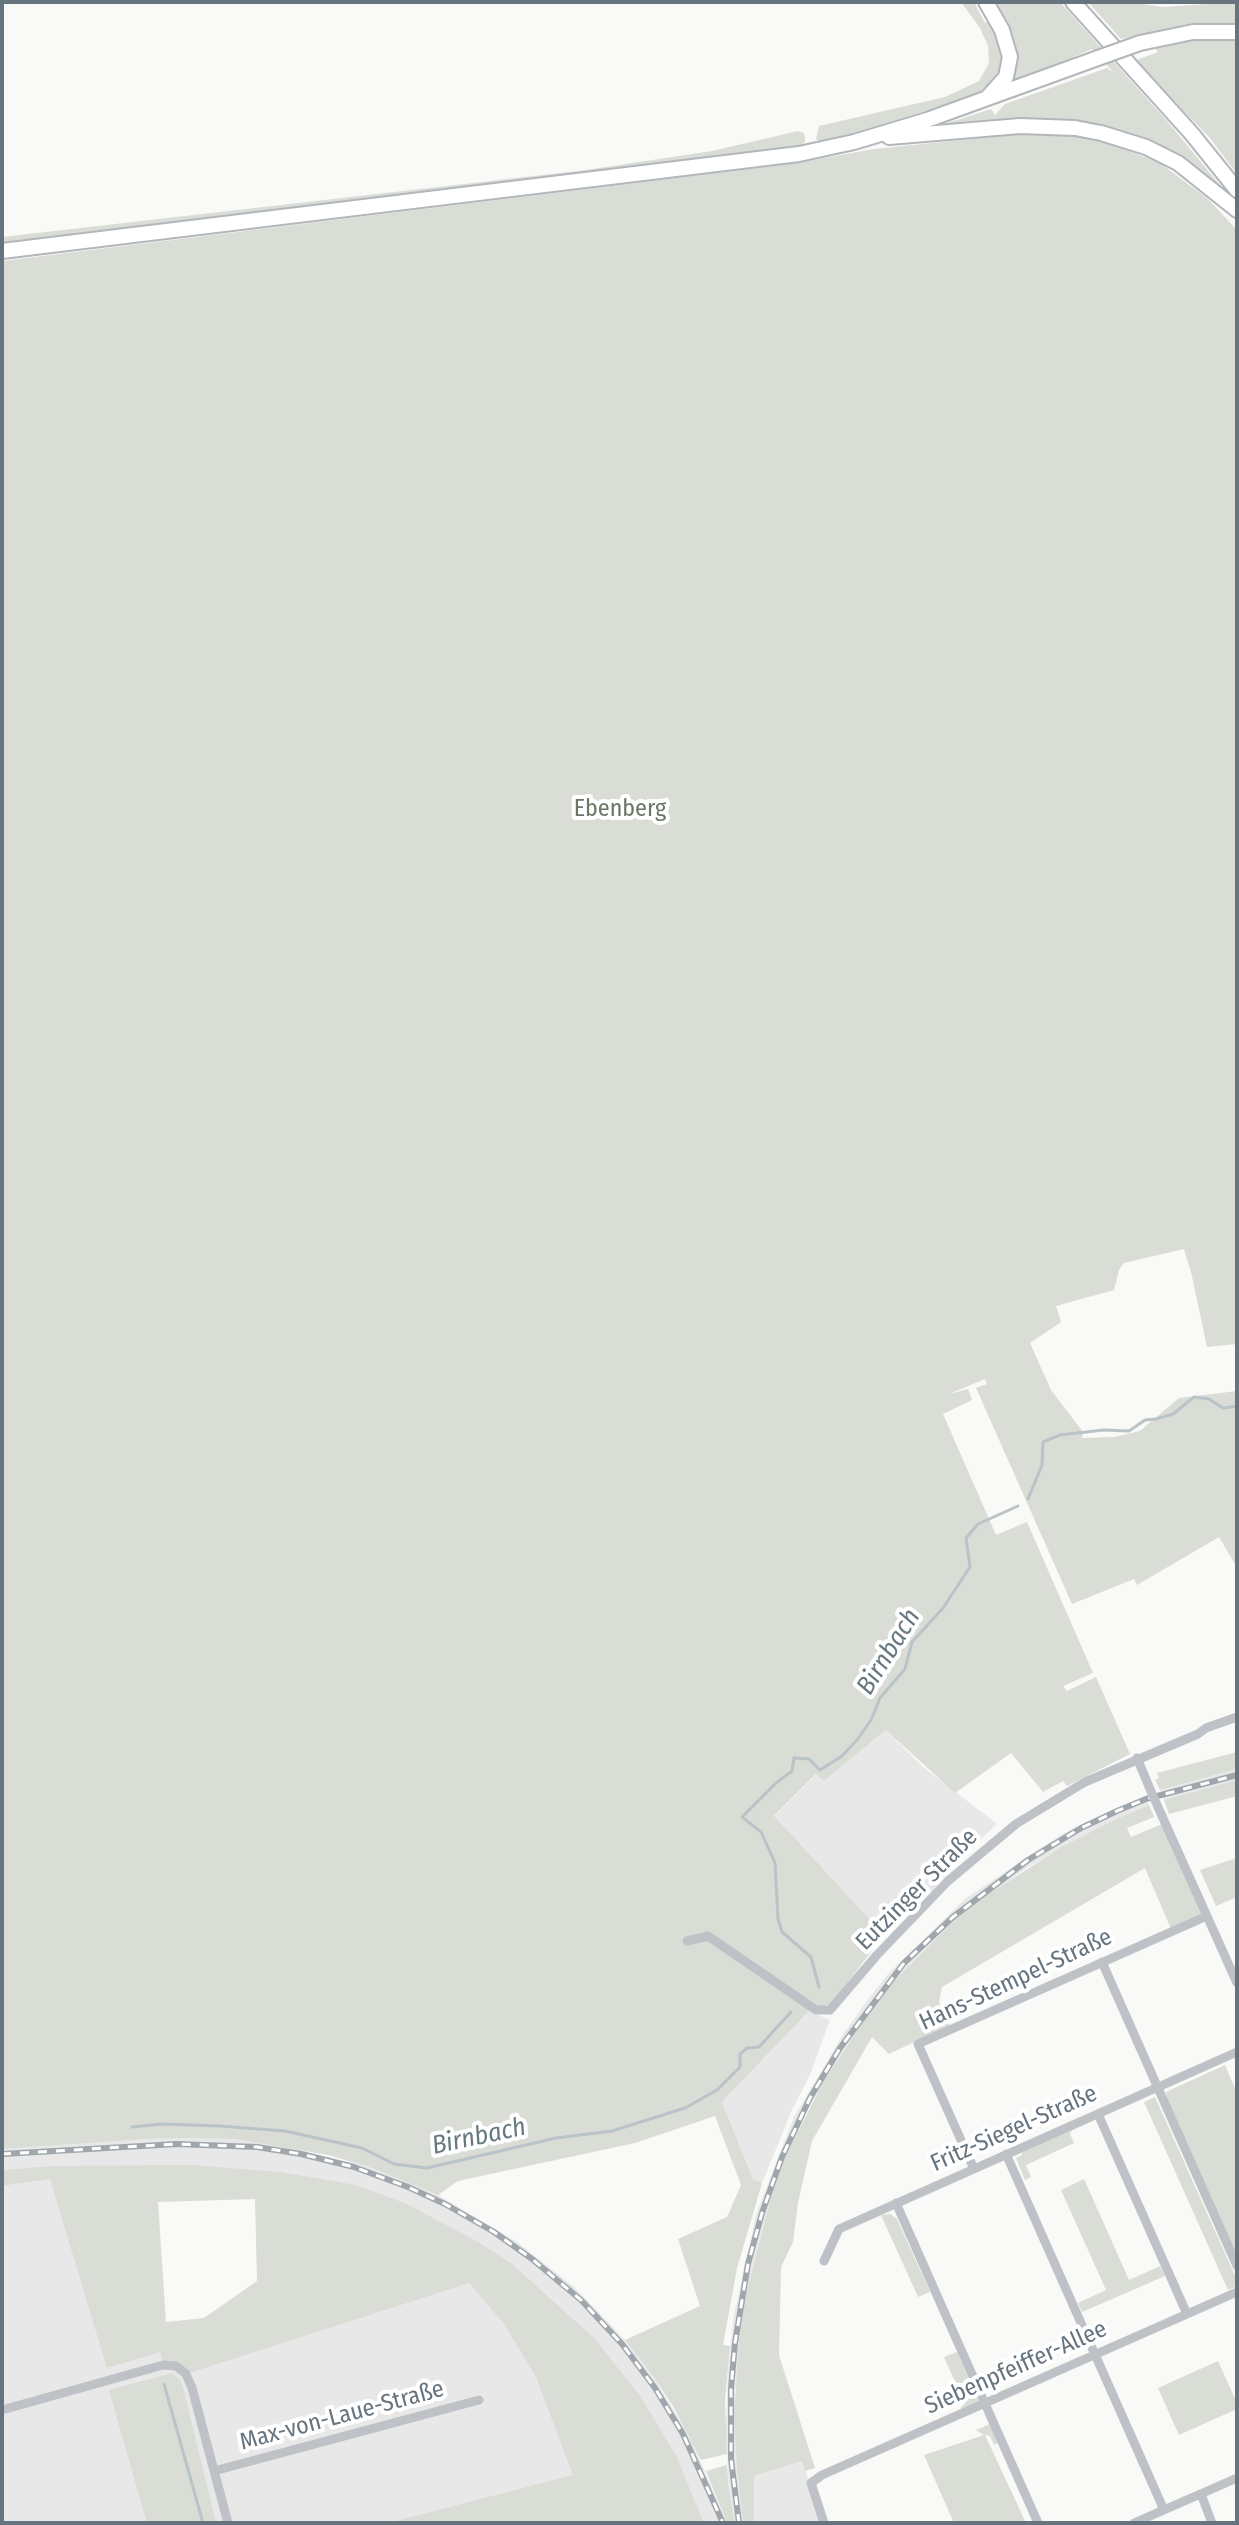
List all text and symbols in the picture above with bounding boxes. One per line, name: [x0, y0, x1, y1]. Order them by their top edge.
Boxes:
park label: Ebenberg: [574, 795, 666, 823]
water label: Birnbach: [851, 1603, 927, 1701]
street label: Eutzinger Straße: [850, 1823, 984, 1957]
street label: Hans-Stempel-Straße: [915, 1923, 1117, 2037]
street label: Fritz-Siegel-Straße: [926, 2079, 1102, 2179]
water label: Birnbach: [429, 2112, 529, 2162]
street label: Siebenpfeiffer-Allee: [921, 2315, 1111, 2421]
street label: Max-von-Laue-Straße: [237, 2375, 447, 2457]

